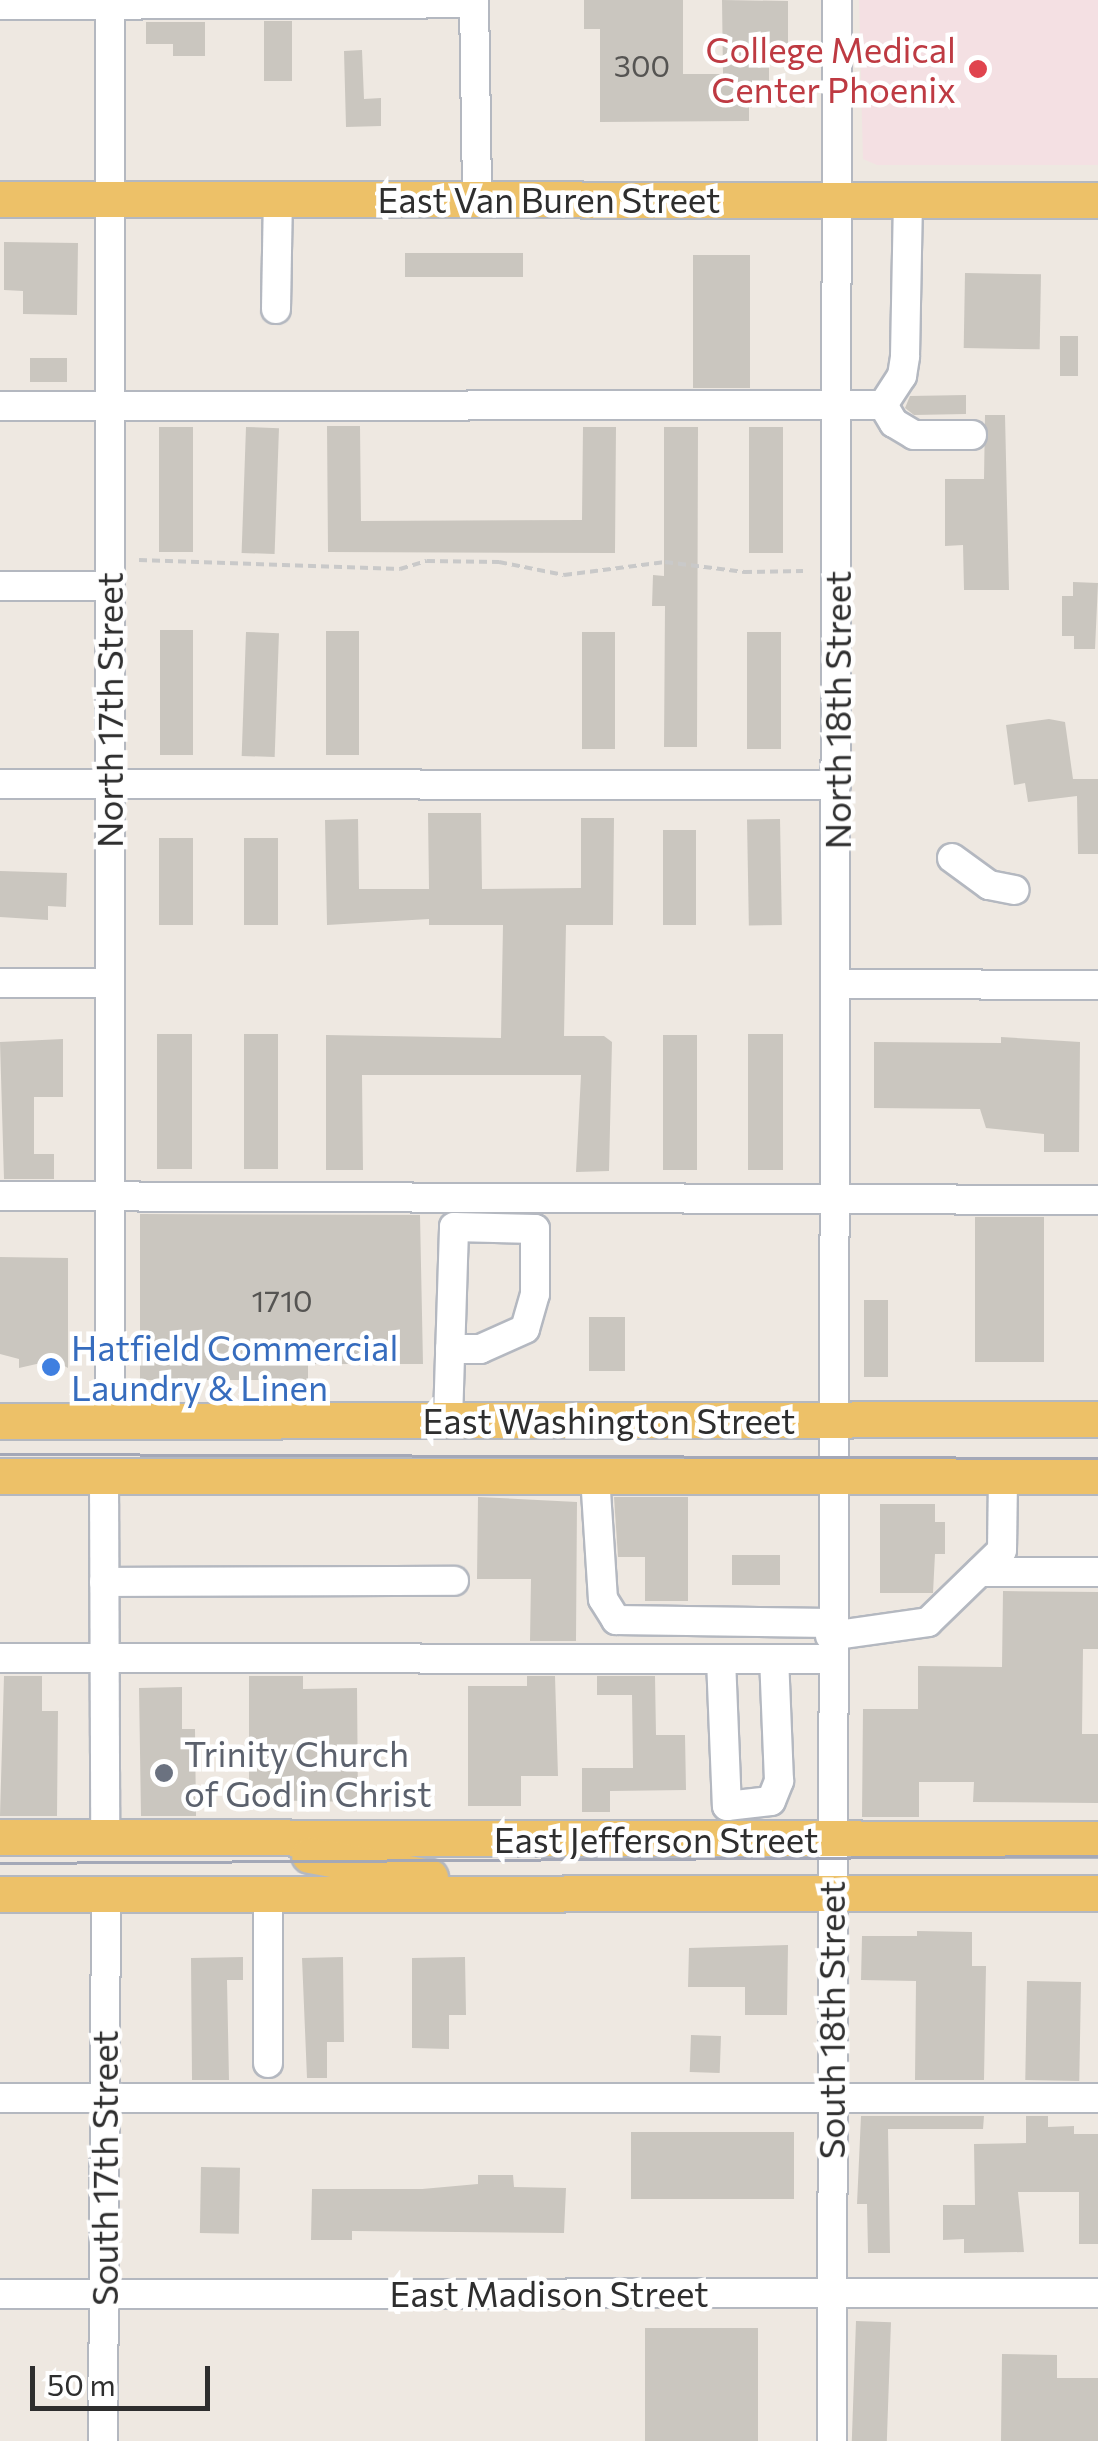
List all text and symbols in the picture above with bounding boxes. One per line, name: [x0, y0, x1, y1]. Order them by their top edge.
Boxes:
place label: College Medical Center Phoenix: [705, 28, 956, 110]
house number: 300: [614, 47, 670, 83]
marker: College Medical Center Phoenix: [965, 56, 991, 82]
street label: East Van Buren Street: [378, 178, 720, 220]
street label: North 18th Street: [816, 571, 858, 849]
street label: North 17th Street: [88, 572, 130, 848]
house number: 1710: [251, 1282, 313, 1318]
place label: Hatfield Commercial Laundry & Linen: [71, 1326, 398, 1408]
marker: Hatfield Commercial Laundry & Linen: [40, 1356, 62, 1378]
street label: East Washington Street: [423, 1399, 795, 1441]
place label: Trinity Church of God in Christ: [184, 1732, 432, 1814]
marker: Trinity Church of God in Christ: [153, 1762, 175, 1784]
street label: East Jefferson Street: [494, 1818, 818, 1860]
street label: South 18th Street: [810, 1881, 852, 2159]
street label: South 17th Street: [83, 2030, 125, 2306]
street label: East Madison Street: [389, 2272, 709, 2314]
scale bar: [35, 2346, 215, 2408]
text: 50 m: [47, 2365, 116, 2402]

